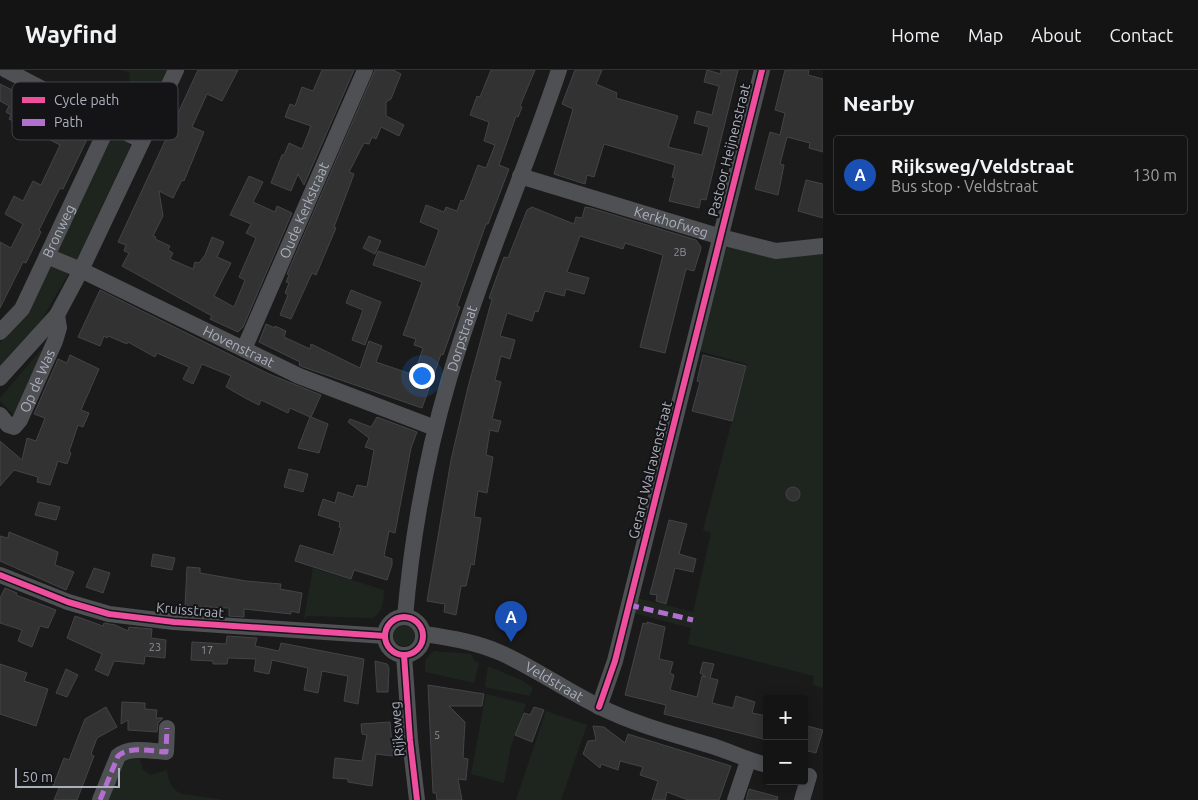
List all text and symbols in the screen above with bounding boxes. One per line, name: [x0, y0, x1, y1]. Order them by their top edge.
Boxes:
text: Wayfind: [25, 21, 117, 48]
text: Home: [891, 25, 940, 45]
text: Map: [968, 25, 1003, 45]
text: About: [1031, 25, 1081, 45]
text: Contact: [1109, 25, 1173, 45]
street label: Pastoor Heijnenstraat: [705, 81, 753, 218]
legend: [12, 82, 178, 140]
text: Nearby: [843, 91, 914, 115]
text: Cycle path: [54, 92, 119, 108]
text: Path: [54, 114, 83, 130]
text: Rijksweg/Veldstraat: [891, 155, 1074, 177]
street label: Oude Kerkstraat: [276, 159, 332, 261]
text: A: [854, 166, 866, 184]
text: 130 m: [1132, 166, 1177, 184]
text: Bus stop · Veldstraat: [891, 177, 1038, 195]
street label: Bronweg: [39, 202, 78, 260]
street label: Kerkhofweg: [632, 203, 710, 241]
house number: 2B: [673, 246, 687, 258]
street label: Dorpstraat: [444, 303, 480, 373]
street label: Hovenstraat: [200, 323, 277, 371]
street label: Op de Was: [16, 347, 58, 415]
your location: [409, 363, 435, 389]
street label: Gerard Walravenstraat: [625, 399, 675, 541]
street label: Kruisstraat: [155, 599, 225, 621]
pin: A: [495, 601, 527, 642]
house number: 23: [149, 641, 161, 653]
house number: 17: [201, 644, 213, 656]
street label: Veldstraat: [522, 658, 587, 705]
map controls: [763, 695, 808, 785]
button: +: [763, 695, 808, 740]
street label: Rijksweg: [387, 701, 407, 757]
house number: 5: [434, 729, 440, 741]
button: −: [763, 740, 808, 785]
scale bar: [15, 765, 120, 788]
text: 50 m: [22, 769, 53, 785]

